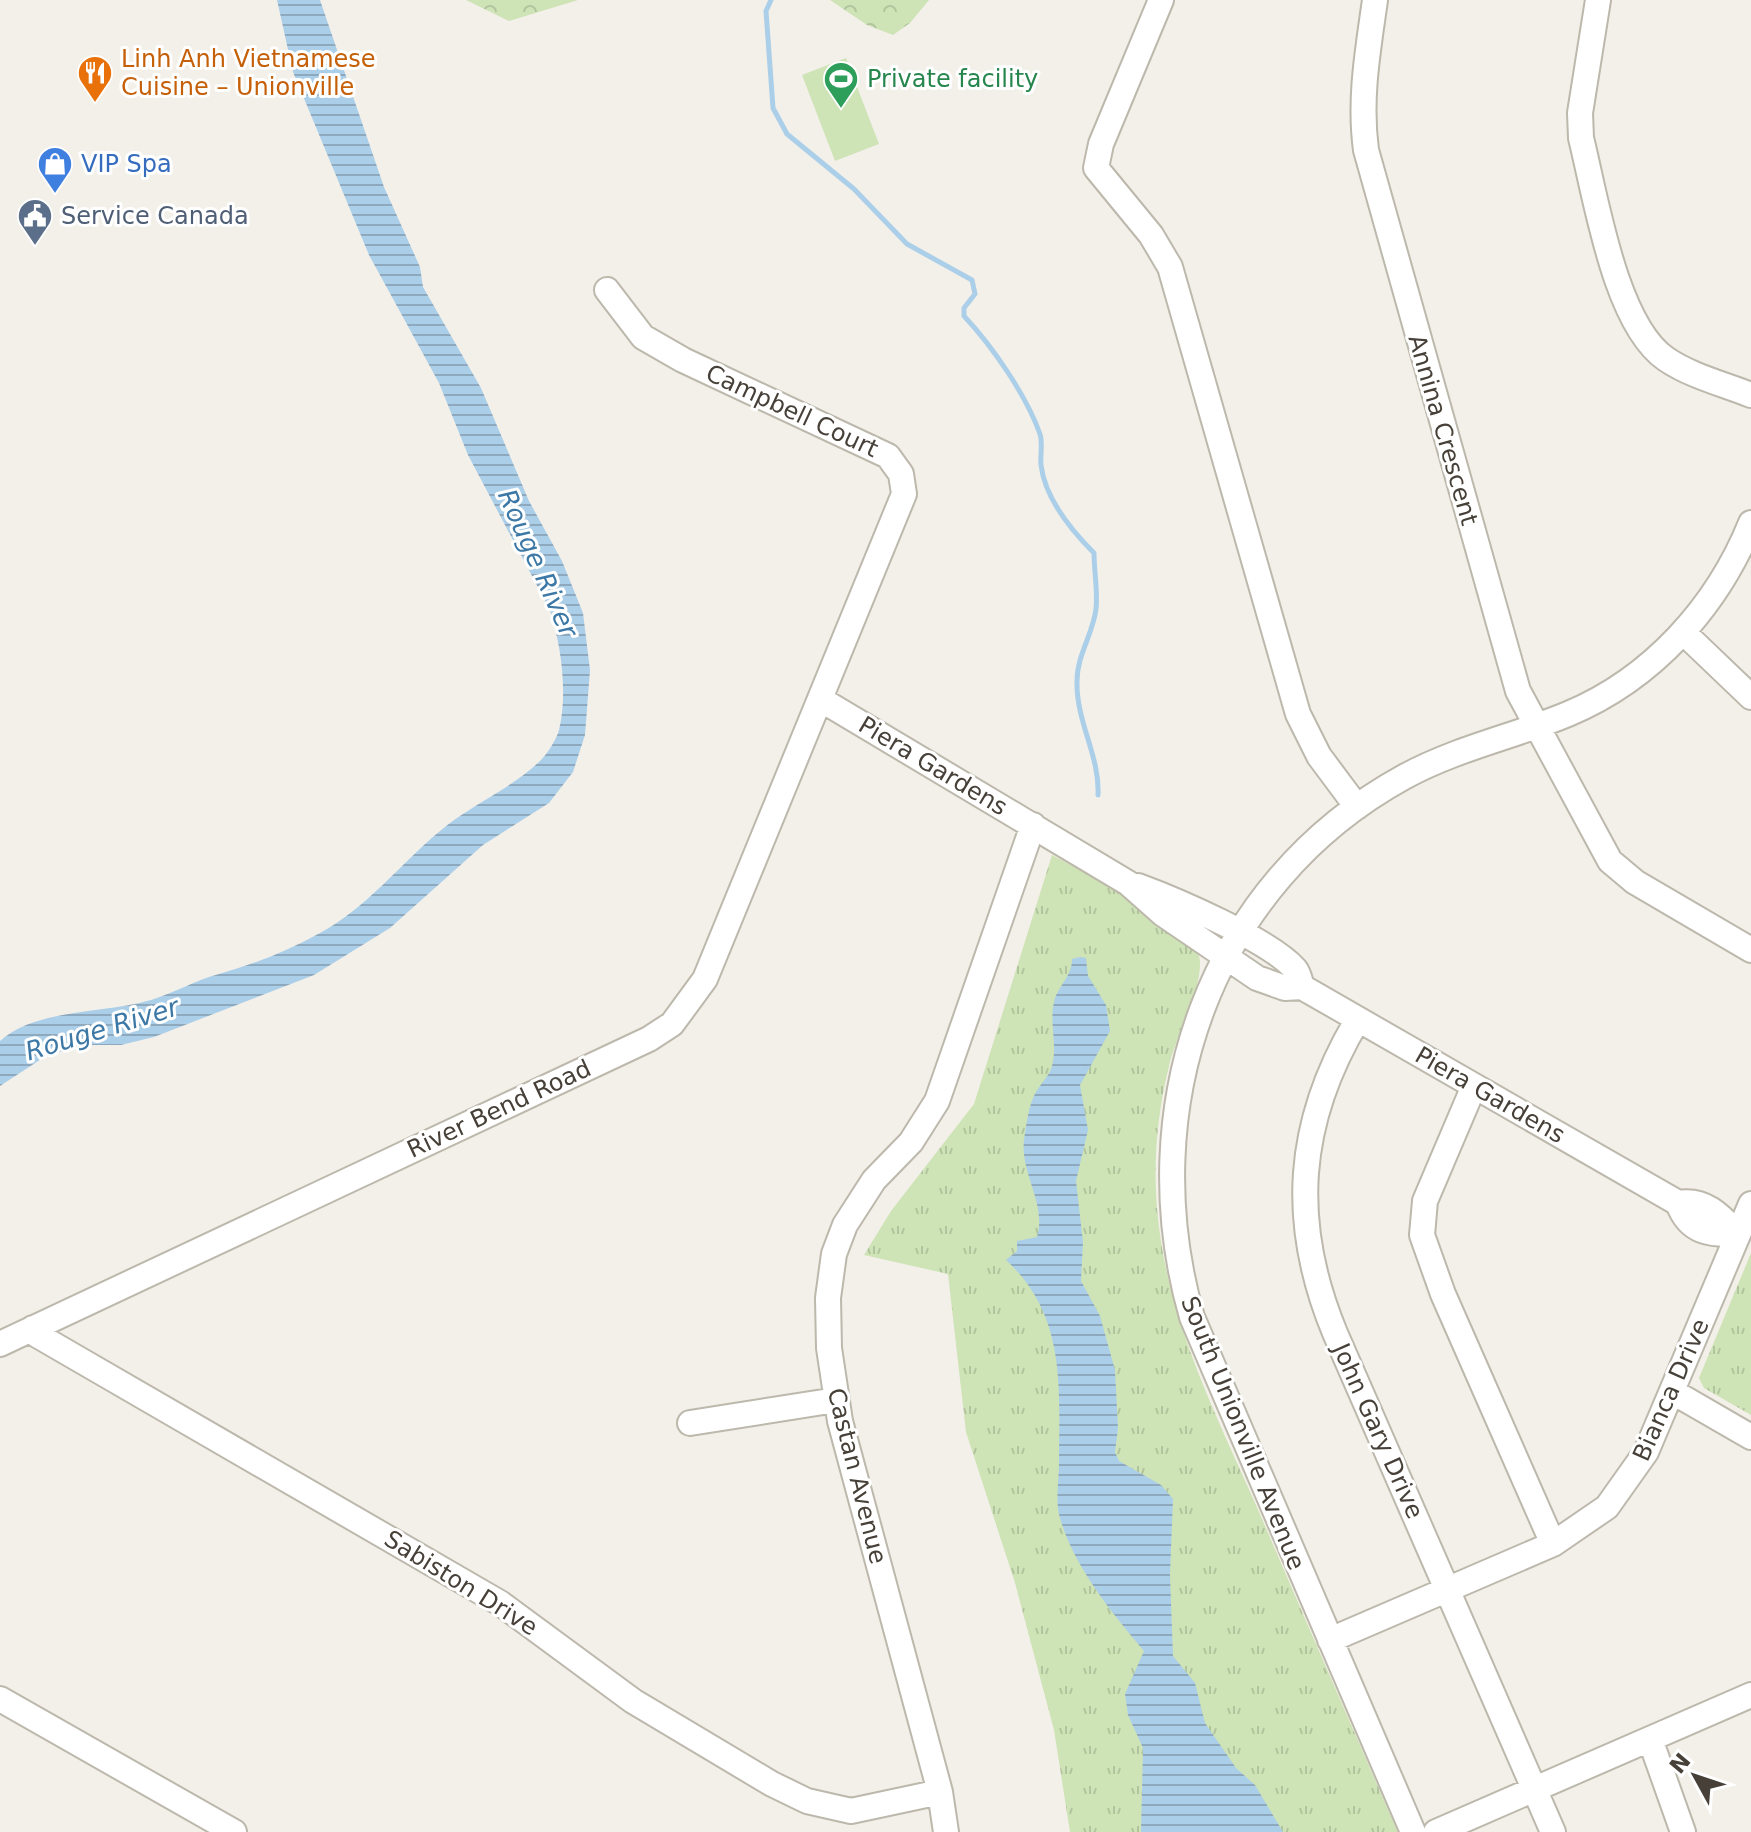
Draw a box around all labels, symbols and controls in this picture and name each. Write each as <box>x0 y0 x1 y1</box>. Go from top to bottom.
place label: Linh Anh Vietnamese Cuisine – Unionville <box>121 45 376 101</box>
restaurant icon: Linh Anh Vietnamese Cuisine – Unionville <box>76 54 114 104</box>
sports icon: Private facility <box>822 60 860 110</box>
place label: Private facility <box>867 65 1038 93</box>
shop icon: VIP Spa <box>36 145 74 195</box>
place label: VIP Spa <box>81 150 172 178</box>
public building icon: Service Canada <box>16 197 54 247</box>
place label: Service Canada <box>61 202 249 230</box>
street label: Annina Crescent <box>1402 331 1484 529</box>
street label: Campbell Court <box>701 359 883 463</box>
water label: Rouge River <box>492 484 585 644</box>
street label: Piera Gardens <box>854 711 1012 821</box>
water label: Rouge River <box>22 991 184 1067</box>
street label: Piera Gardens <box>1410 1041 1570 1149</box>
street label: River Bend Road <box>403 1054 595 1164</box>
street label: South Unionville Avenue <box>1175 1292 1311 1574</box>
street label: Bianca Drive <box>1627 1315 1715 1465</box>
street label: John Gary Drive <box>1326 1337 1429 1523</box>
street label: Castan Avenue <box>822 1385 892 1567</box>
street label: Sabiston Drive <box>379 1525 543 1641</box>
north arrow <box>1655 1736 1735 1816</box>
text: N <box>1665 1748 1696 1779</box>

